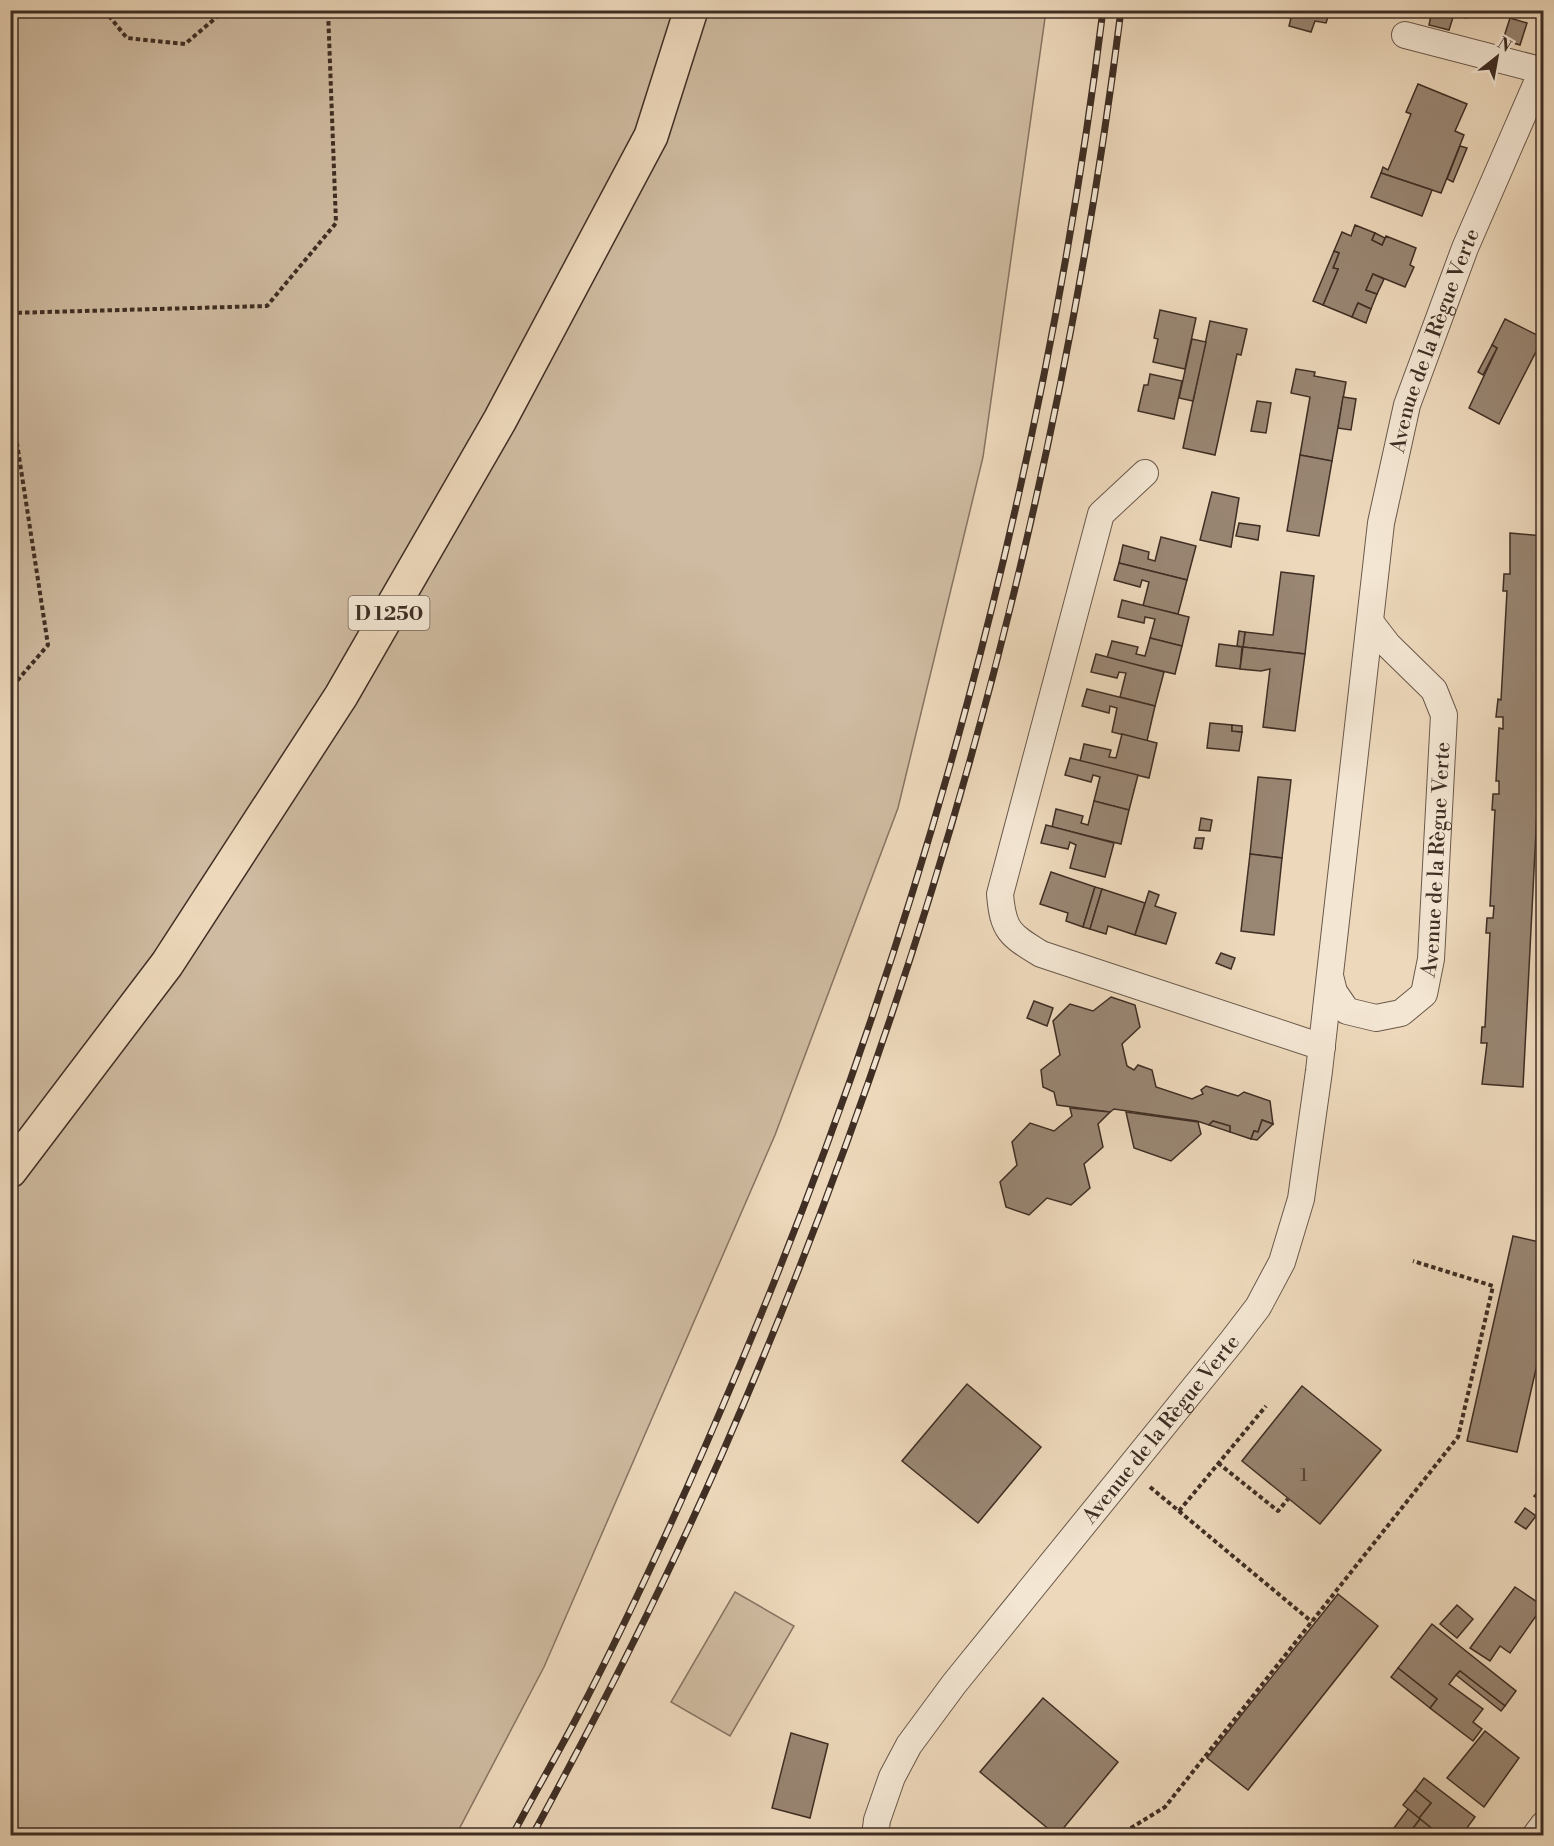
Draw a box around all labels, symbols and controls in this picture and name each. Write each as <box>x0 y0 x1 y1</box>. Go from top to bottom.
north arrow <box>1467 27 1527 87</box>
text: N <box>1494 33 1515 57</box>
street label: Avenue de la Règue Verte <box>1385 225 1486 456</box>
road number: D 1250 <box>348 596 430 630</box>
street label: Avenue de la Règue Verte <box>1415 741 1457 981</box>
street label: Avenue de la Règue Verte <box>1077 1330 1246 1530</box>
house number: 1 <box>1300 1464 1308 1487</box>

